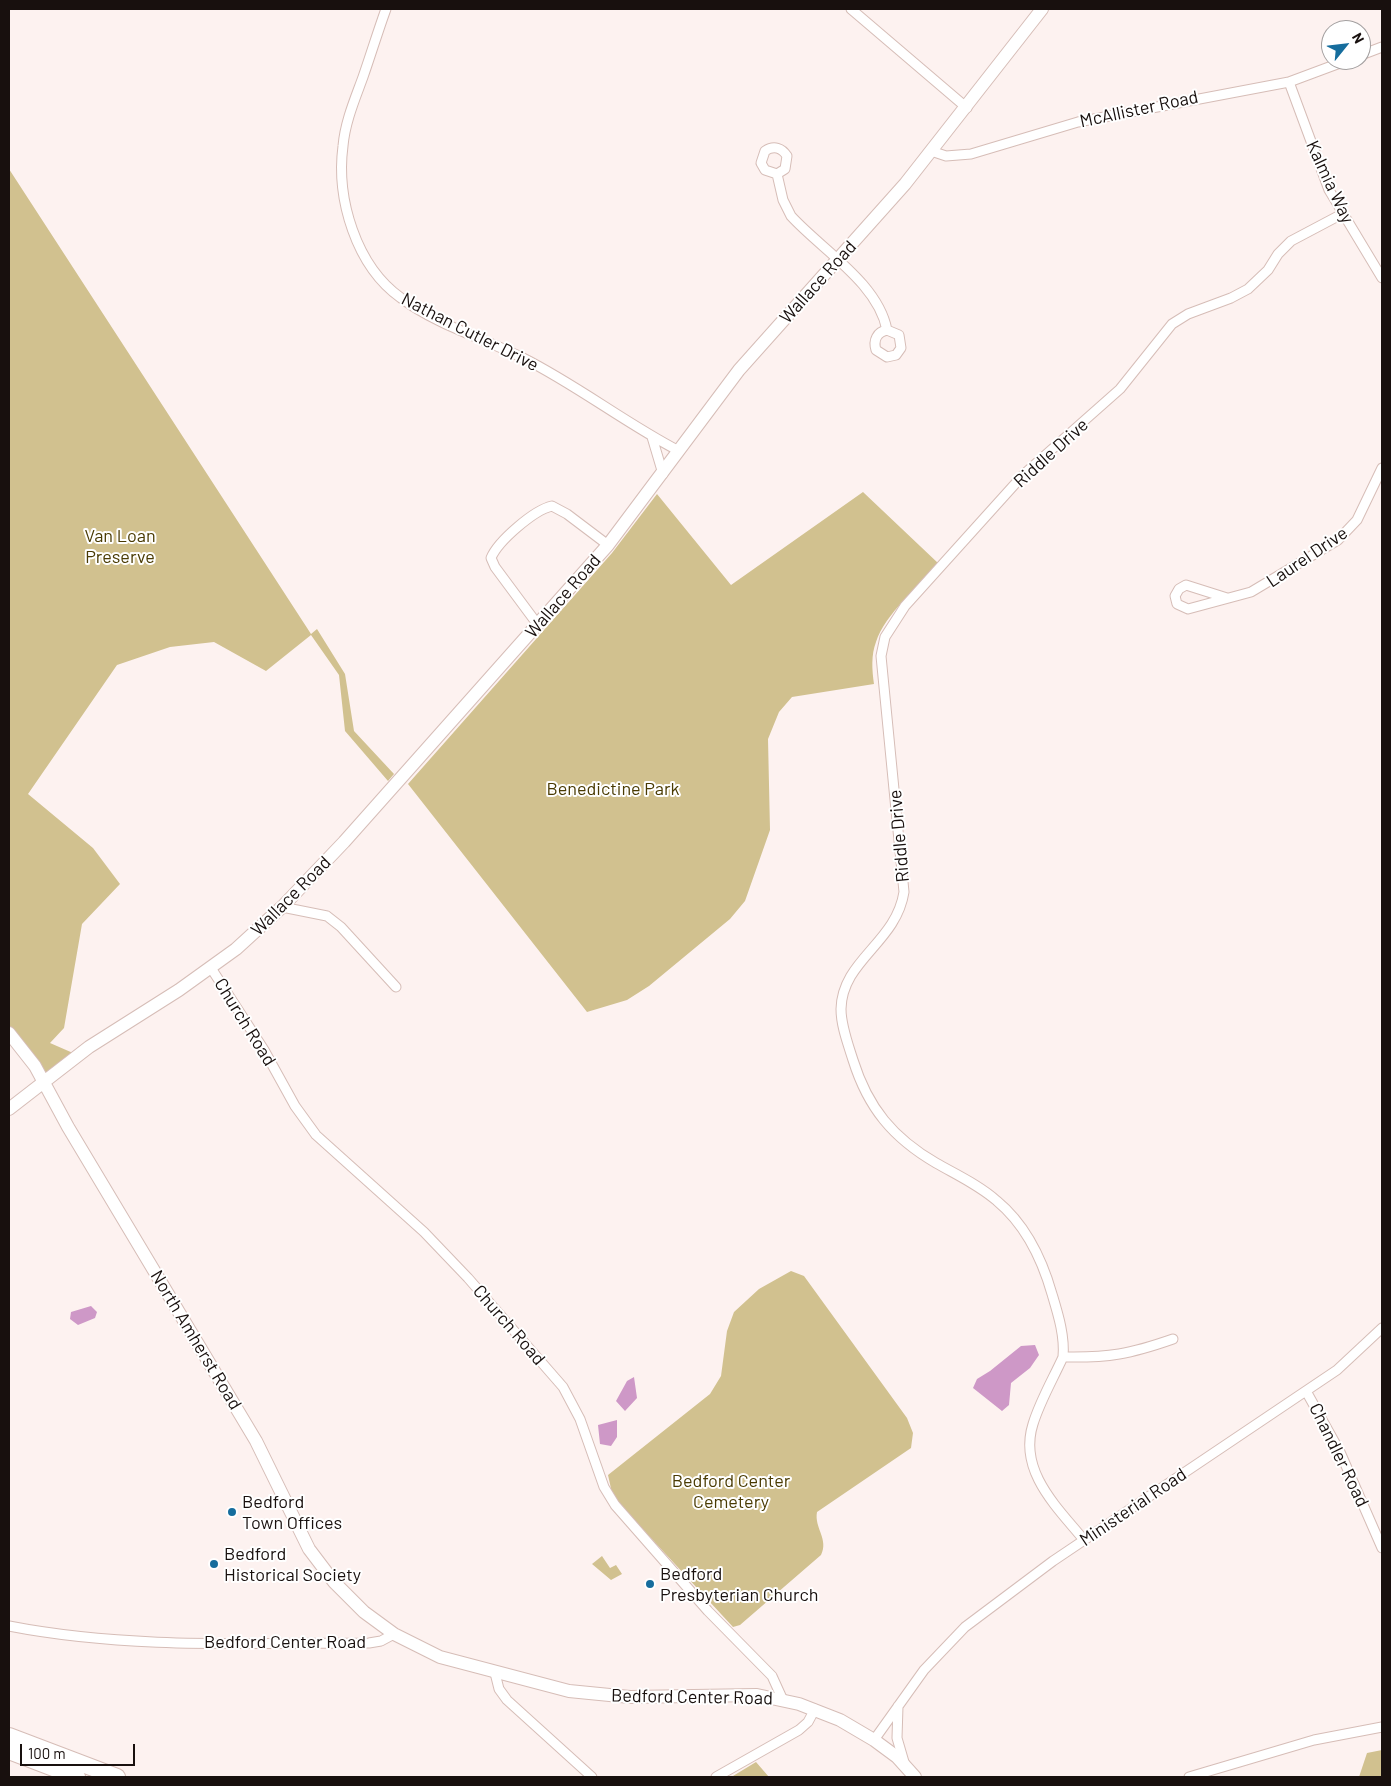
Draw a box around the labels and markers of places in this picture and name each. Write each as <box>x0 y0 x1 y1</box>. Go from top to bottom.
place label: Bedford Town Offices <box>242 1491 342 1534</box>
marker: Bedford Town Offices <box>226 1506 238 1518</box>
place label: Bedford Historical Society <box>224 1543 361 1586</box>
marker: Bedford Historical Society <box>208 1558 220 1570</box>
place label: Bedford Presbyterian Church <box>660 1563 818 1606</box>
marker: Bedford Presbyterian Church <box>644 1578 656 1590</box>

